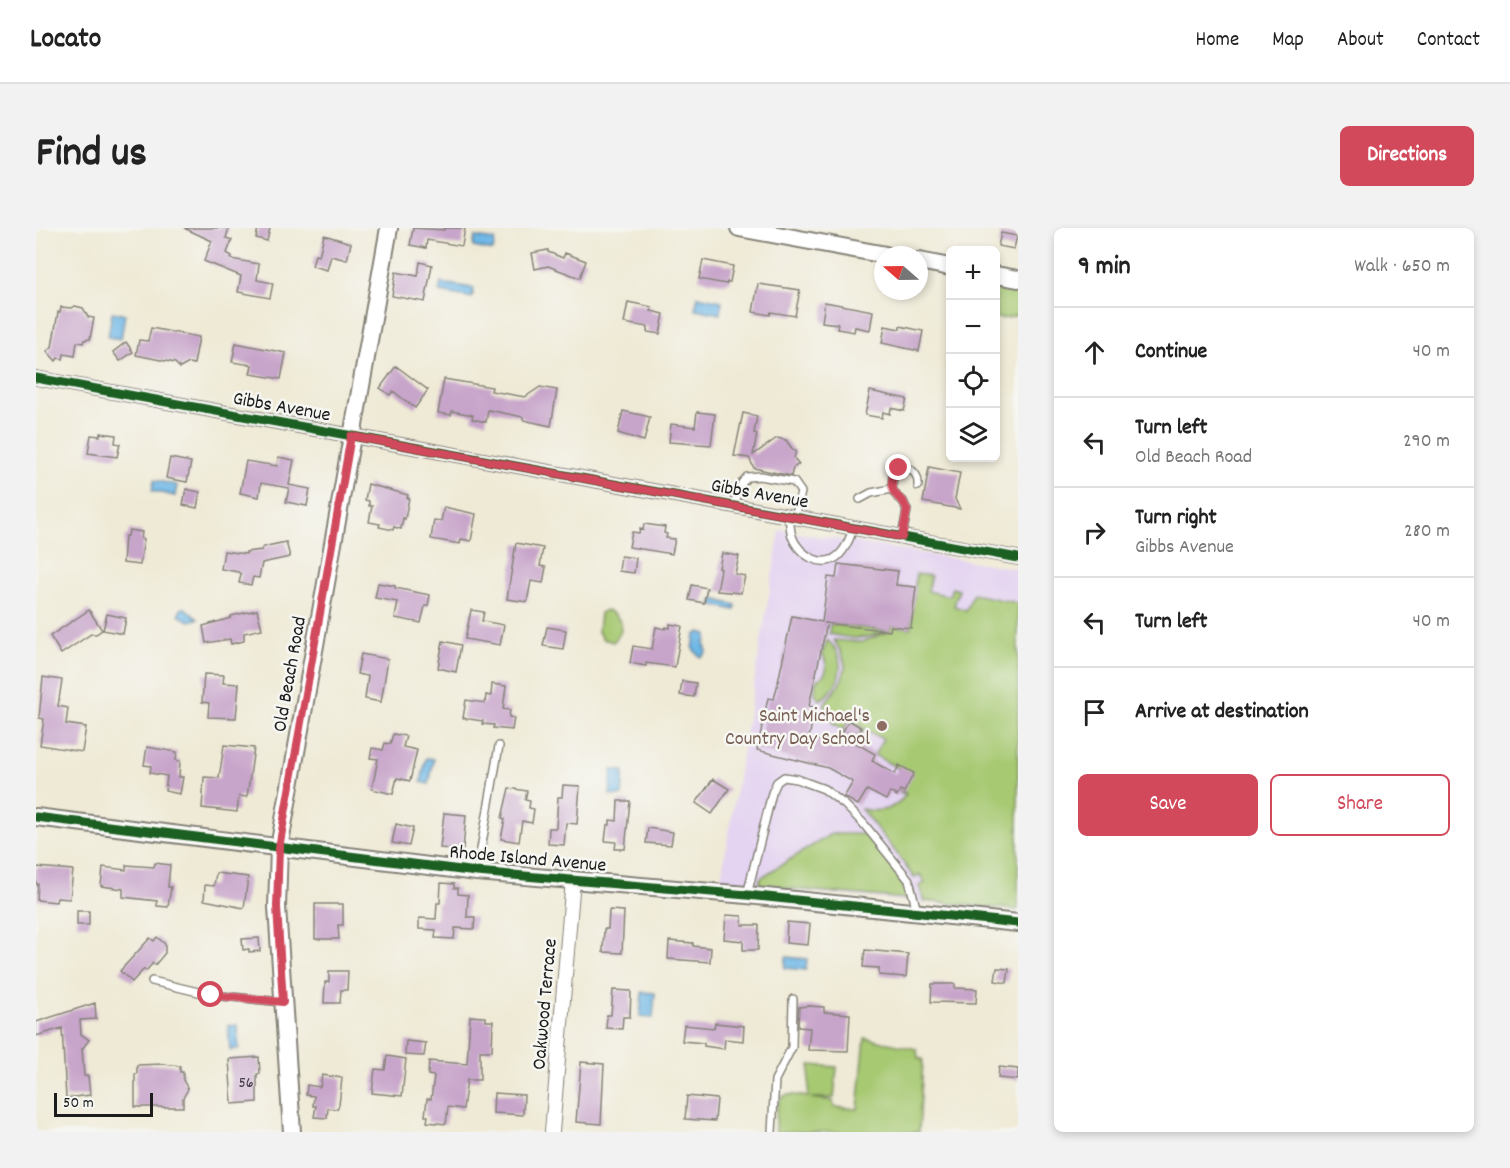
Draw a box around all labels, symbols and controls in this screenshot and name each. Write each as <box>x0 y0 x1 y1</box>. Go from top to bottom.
text: Locato <box>30 21 101 61</box>
text: Home <box>1195 26 1239 56</box>
text: Map <box>1272 26 1304 56</box>
text: About <box>1337 26 1384 56</box>
text: Contact <box>1417 26 1480 56</box>
text: Find us <box>36 126 147 186</box>
button: Directions <box>1340 126 1474 186</box>
north arrow <box>874 246 928 300</box>
map controls <box>946 246 1000 462</box>
button: + <box>946 246 1000 300</box>
text: 9 min <box>1078 249 1131 286</box>
text: Walk · 650 m <box>1354 253 1450 281</box>
button: − <box>946 300 1000 354</box>
icon: ahead <box>1078 336 1111 369</box>
text: Continue <box>1135 337 1207 368</box>
text: 40 m <box>1412 338 1450 366</box>
button: locate <box>946 354 1000 408</box>
street label: Gibbs Avenue <box>230 386 333 430</box>
button: layers <box>946 408 1000 462</box>
text: Turn left <box>1135 413 1207 444</box>
icon: left <box>1078 426 1111 459</box>
text: 290 m <box>1403 428 1450 456</box>
text: Old Beach Road <box>1135 444 1252 472</box>
route end <box>885 454 911 480</box>
street label: Gibbs Avenue <box>708 473 811 517</box>
text: Turn right <box>1135 503 1217 534</box>
icon: right <box>1078 516 1111 549</box>
text: 280 m <box>1404 518 1450 546</box>
text: Gibbs Avenue <box>1135 534 1234 562</box>
icon: left <box>1078 606 1111 639</box>
text: Turn left <box>1135 607 1207 638</box>
text: 40 m <box>1412 608 1450 636</box>
street label: Old Beach Road <box>267 614 315 735</box>
icon: arrive <box>1078 696 1111 729</box>
text: Arrive at destination <box>1135 697 1309 728</box>
place label: Saint Michael's Country Day School <box>725 703 870 754</box>
marker: Saint Michael's Country Day School <box>875 719 889 733</box>
button: Save <box>1078 774 1258 836</box>
button: Share <box>1270 774 1450 836</box>
street label: Rhode Island Avenue <box>448 839 607 881</box>
street label: Oakwood Terrace <box>526 937 566 1071</box>
route start <box>197 981 223 1007</box>
house number: 56 <box>238 1072 254 1095</box>
scale bar <box>54 1090 153 1118</box>
text: 50 m <box>63 1092 94 1115</box>

